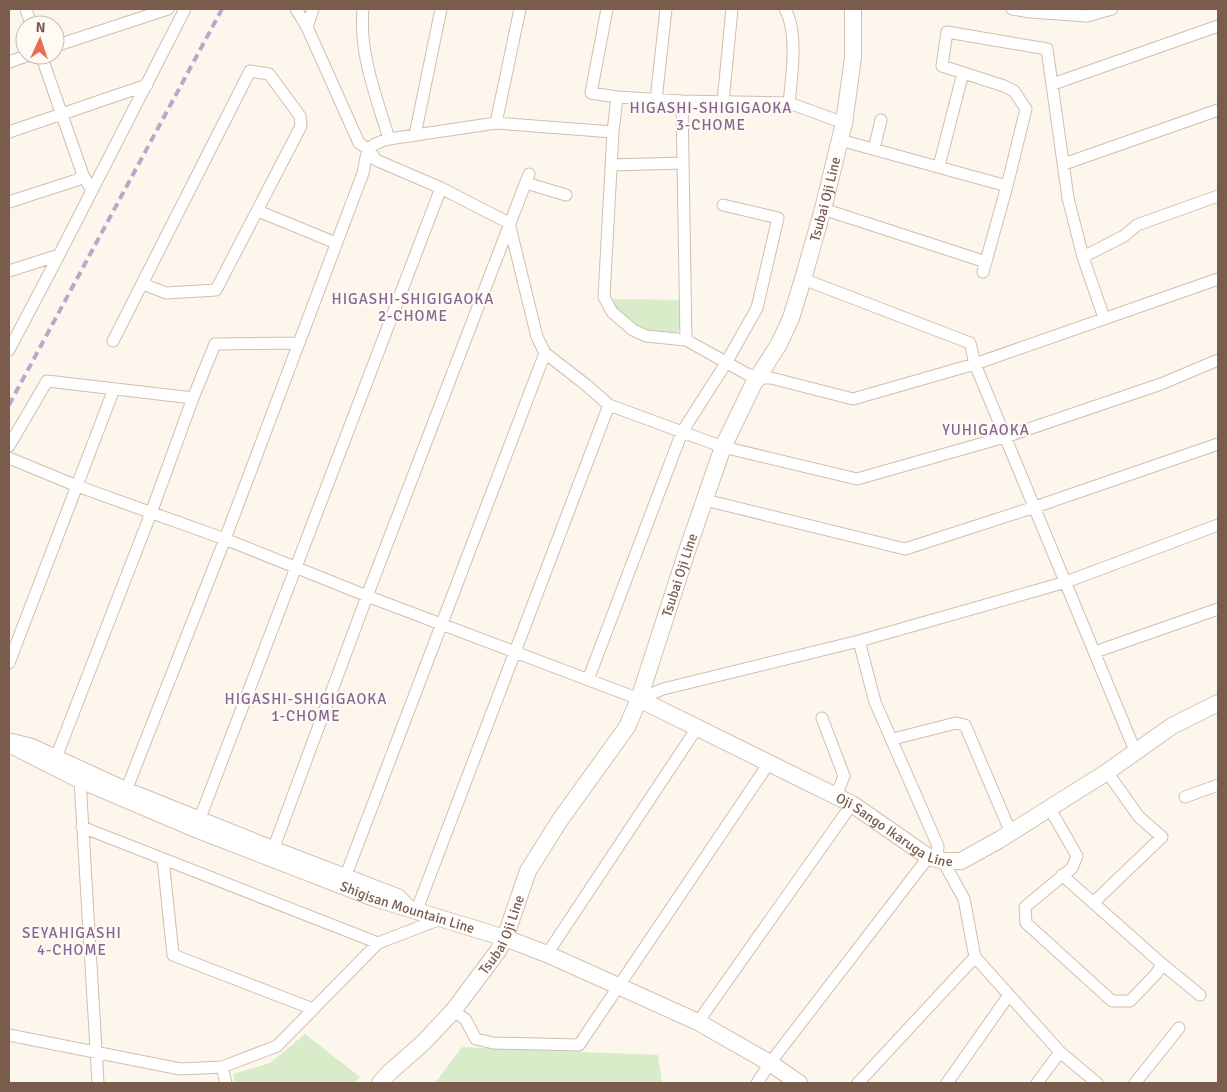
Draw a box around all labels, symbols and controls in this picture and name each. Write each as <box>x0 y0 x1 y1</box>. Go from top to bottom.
north arrow <box>15 15 65 65</box>
text: N <box>35 19 46 36</box>
district label: HIGASHI-SHIGIGAOKA 3-CHOME <box>630 99 792 134</box>
street label: Tsubai Oji Line <box>806 155 844 243</box>
district label: HIGASHI-SHIGIGAOKA 2-CHOME <box>332 290 494 325</box>
district label: YUHIGAOKA <box>942 421 1030 439</box>
street label: Tsubai Oji Line <box>658 531 701 619</box>
district label: HIGASHI-SHIGIGAOKA 1-CHOME <box>225 690 387 725</box>
street label: Oji Sango Ikaruga Line <box>833 789 953 870</box>
street label: Shigisan Mountain Line <box>338 877 477 937</box>
street label: Tsubai Oji Line <box>475 893 528 978</box>
district label: SEYAHIGASHI 4-CHOME <box>22 924 122 959</box>

